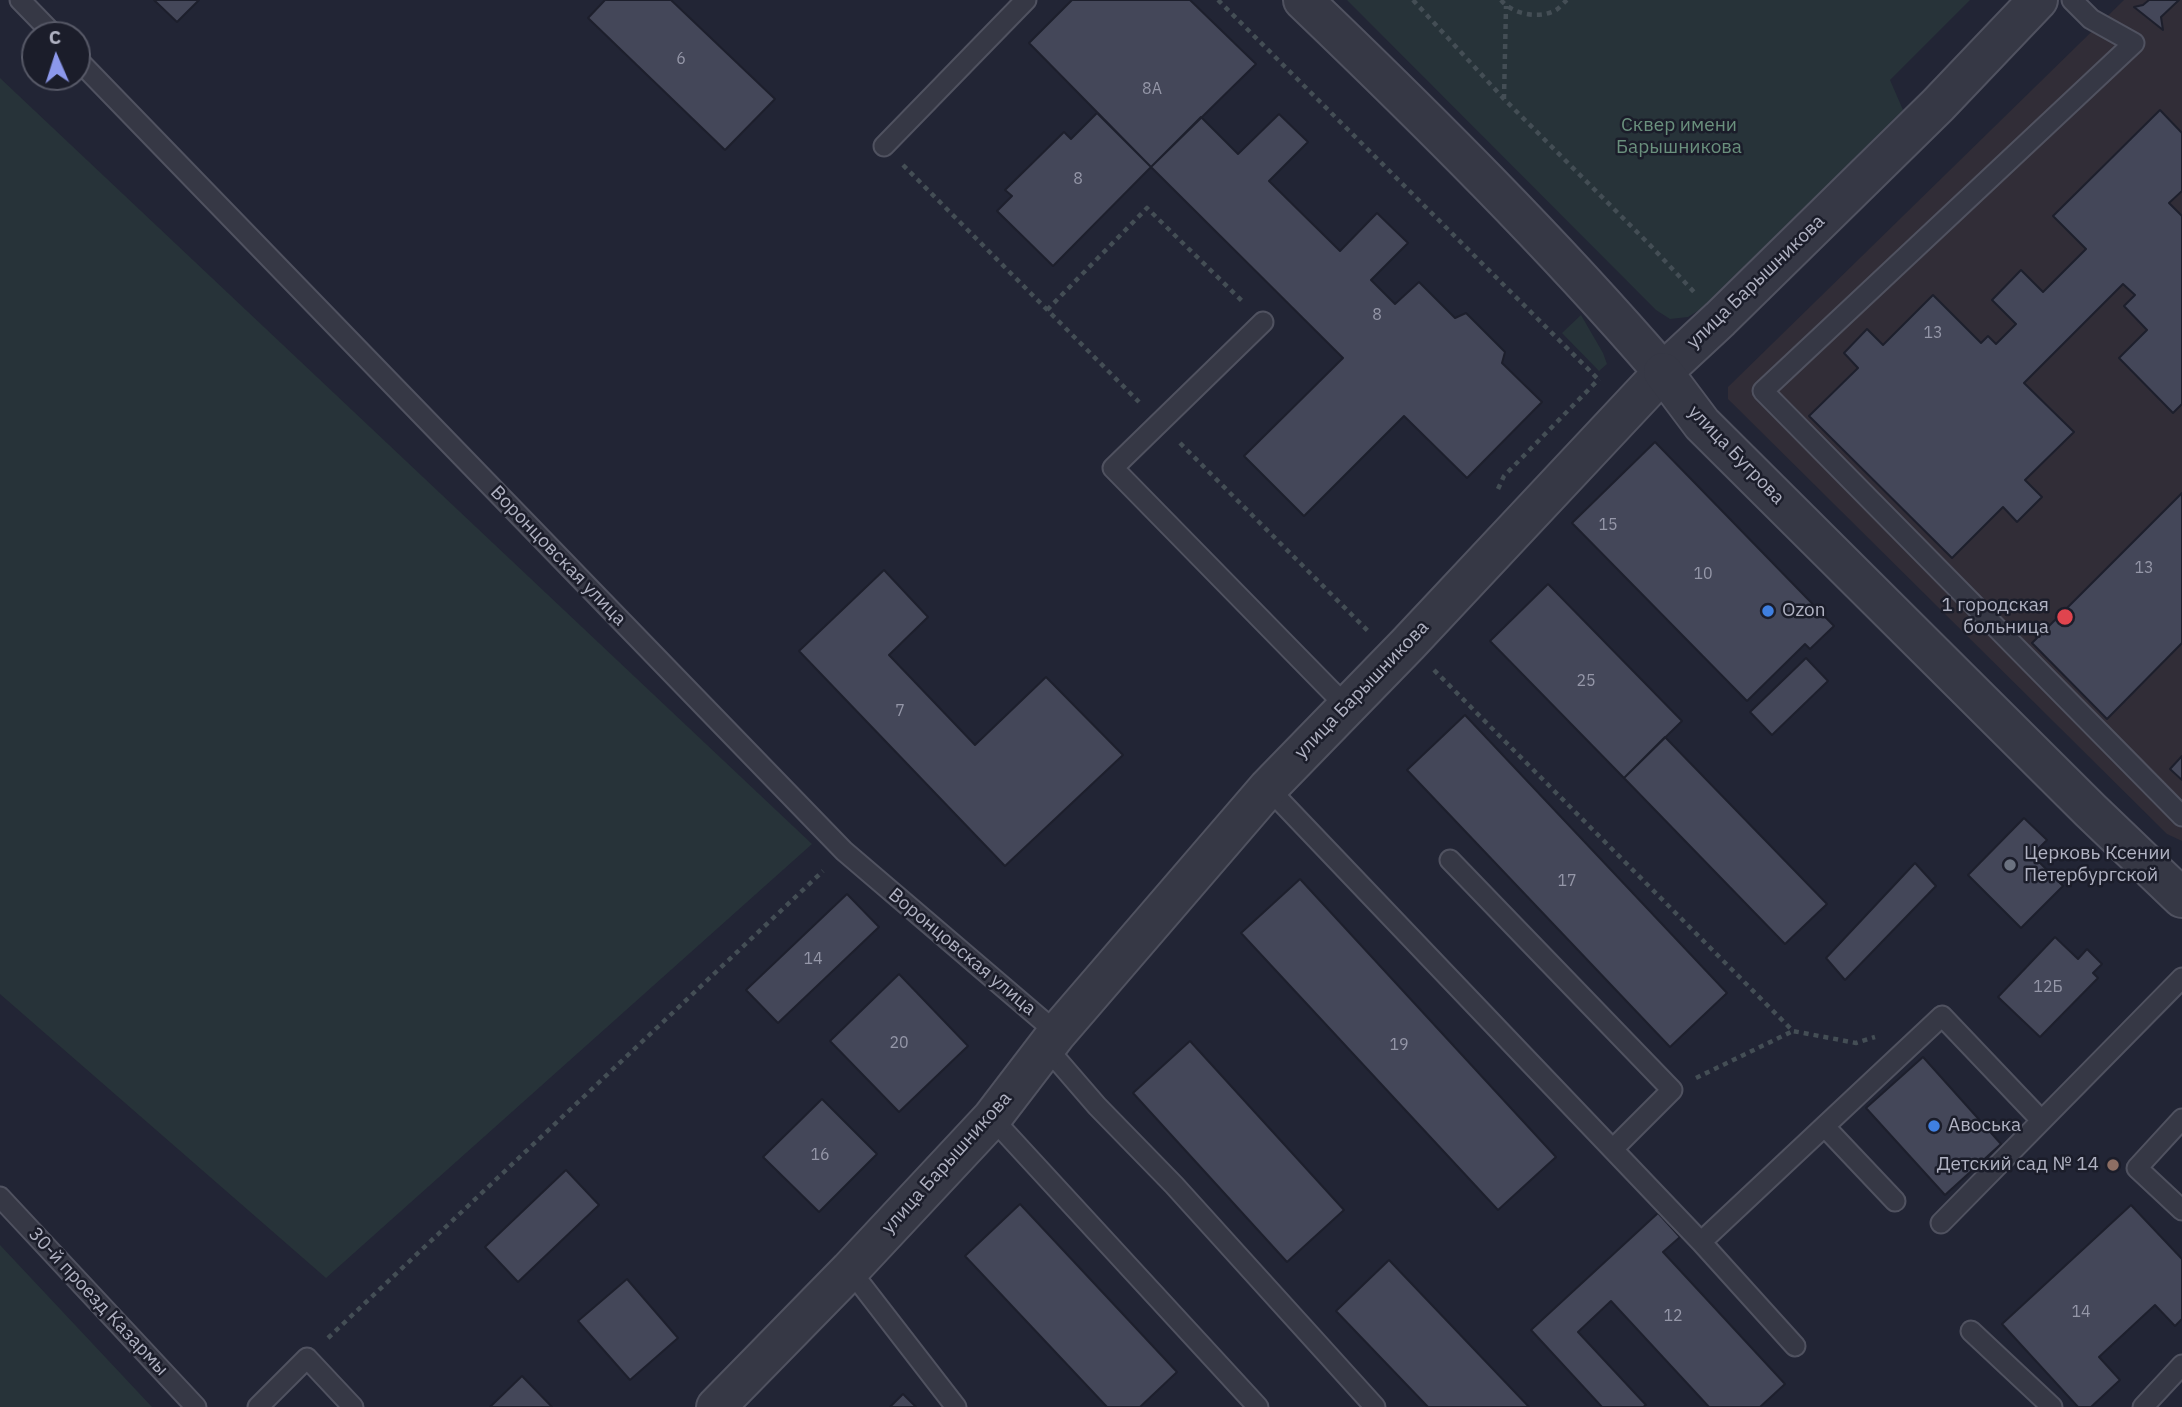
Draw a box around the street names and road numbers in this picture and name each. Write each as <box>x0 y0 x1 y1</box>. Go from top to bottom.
street label: улица Барышникова <box>1682 210 1830 354</box>
street label: улица Бугрова <box>1683 401 1789 509</box>
street label: Воронцовская улица <box>485 481 631 631</box>
street label: улица Барышникова <box>1290 616 1434 764</box>
street label: Воронцовская улица <box>884 884 1040 1020</box>
street label: улица Барышникова <box>877 1087 1017 1239</box>
street label: 30-й проезд Казармы <box>23 1223 173 1381</box>

